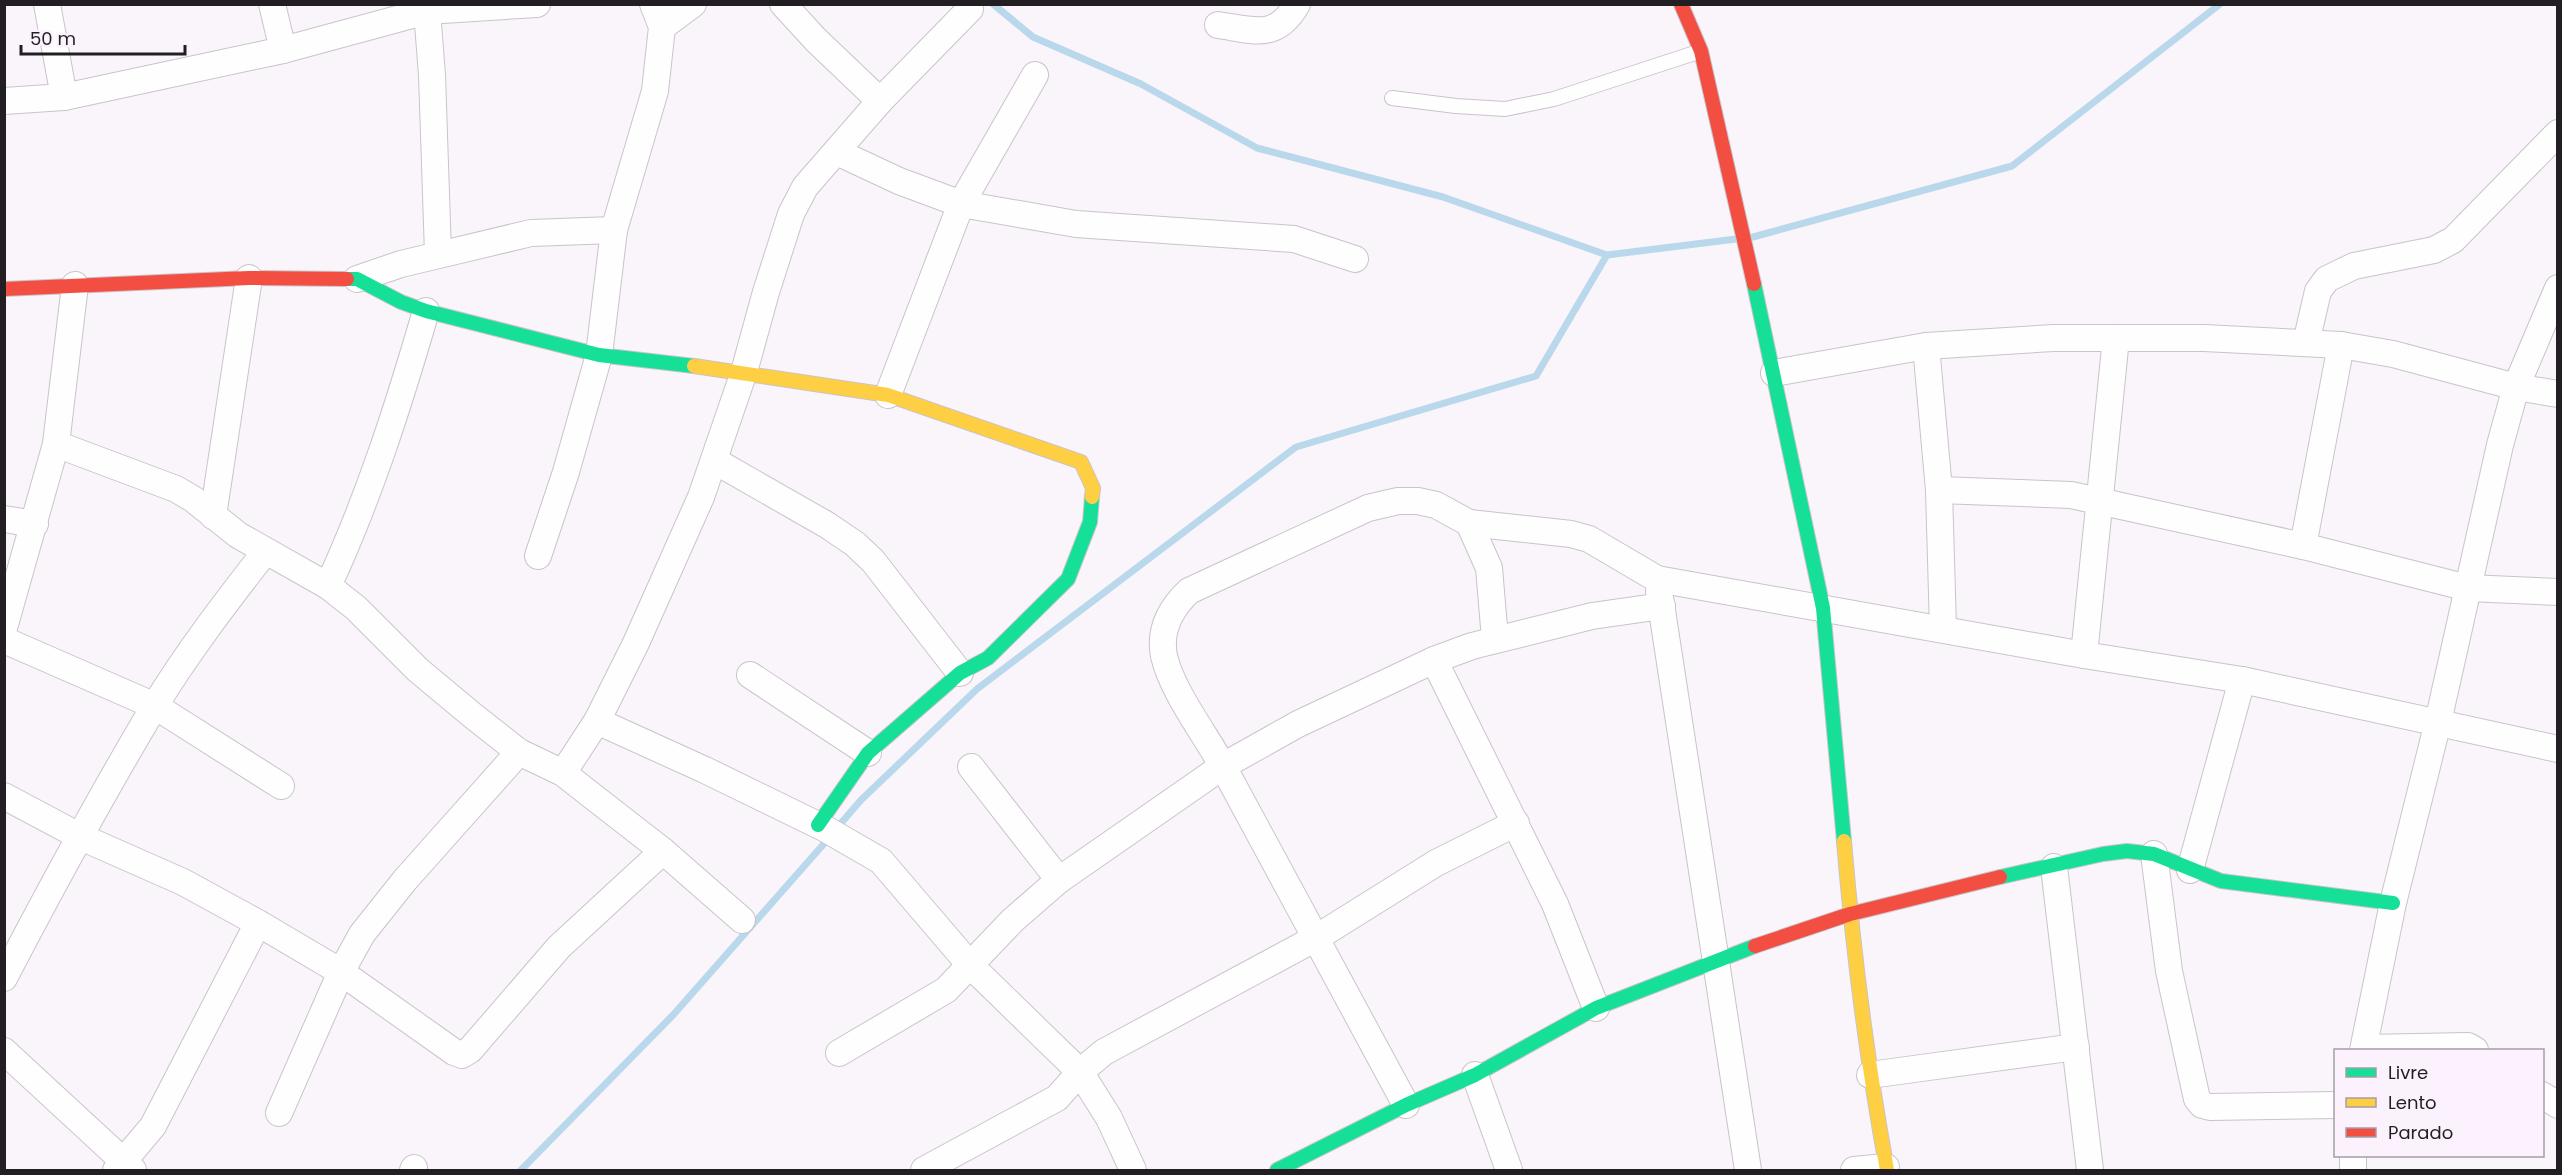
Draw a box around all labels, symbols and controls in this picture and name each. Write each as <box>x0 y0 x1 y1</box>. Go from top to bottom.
scale bar <box>21 18 184 56</box>
text: 50 m <box>30 26 76 51</box>
legend <box>2334 1049 2544 1157</box>
text: Livre <box>2388 1060 2428 1085</box>
text: Lento <box>2388 1090 2437 1115</box>
text: Parado <box>2388 1120 2453 1145</box>

